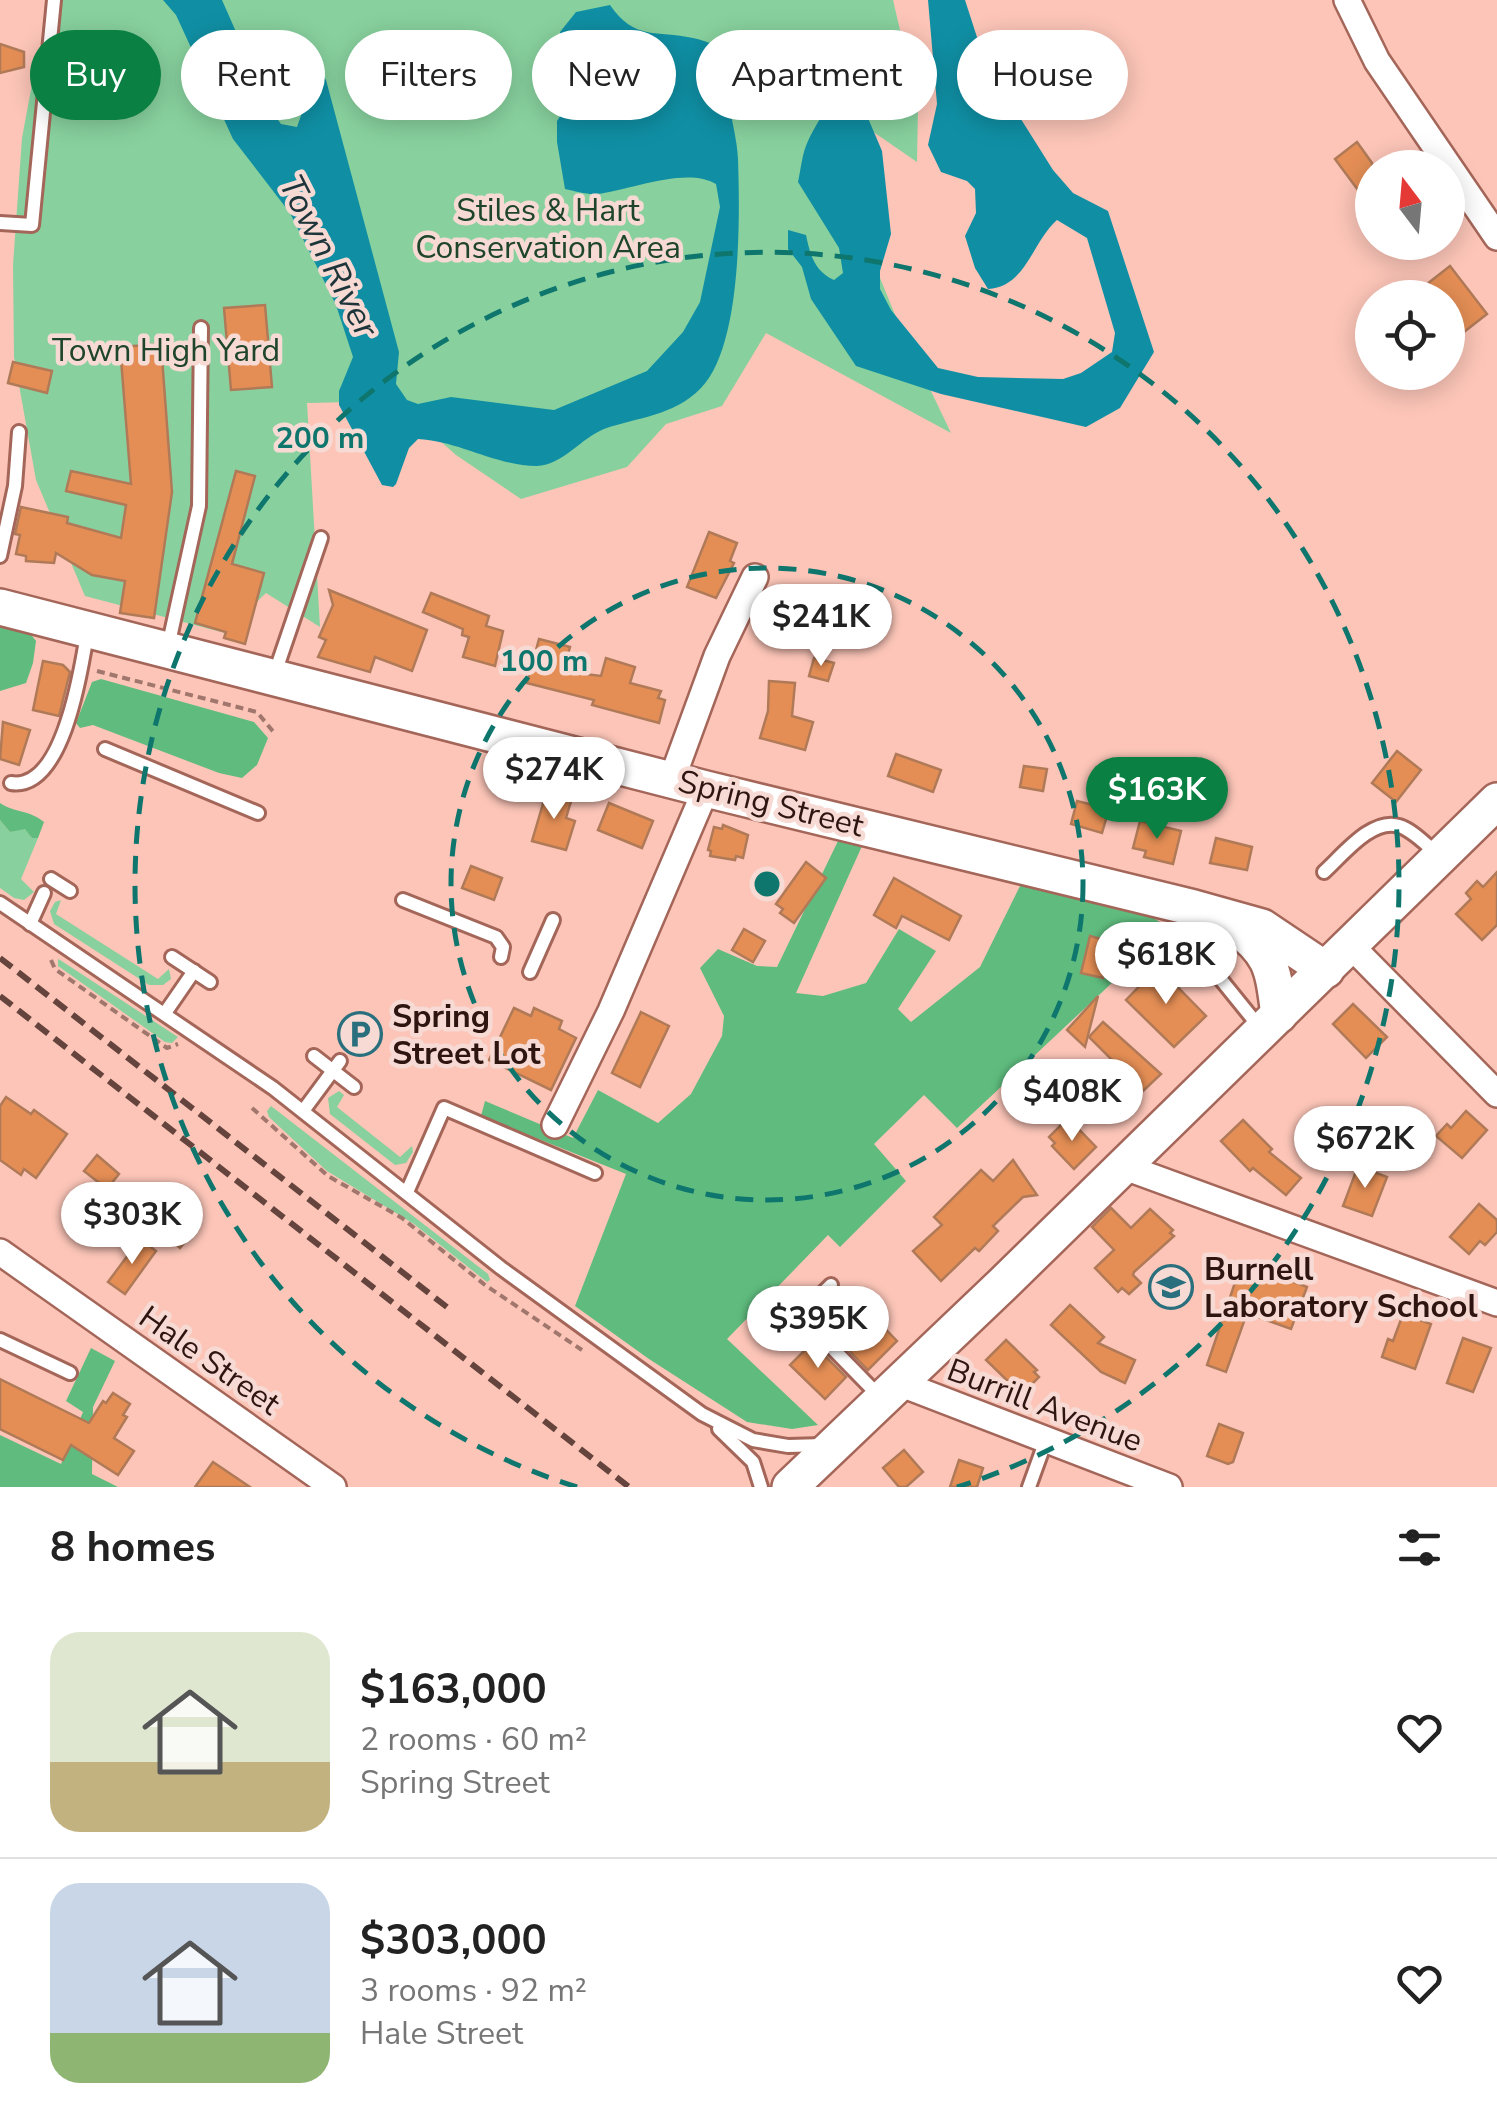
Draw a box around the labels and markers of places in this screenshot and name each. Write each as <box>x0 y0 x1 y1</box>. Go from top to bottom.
pin: $241K <box>751 584 891 669</box>
pin: $274K <box>484 737 624 822</box>
pin: $163K <box>1087 757 1227 842</box>
centre of rings <box>749 866 785 902</box>
pin: $618K <box>1096 922 1236 1007</box>
place label: Spring Street Lot <box>392 995 541 1075</box>
parking icon: Spring Street Lot <box>337 1011 383 1057</box>
pin: $408K <box>1002 1059 1142 1144</box>
pin: $672K <box>1295 1106 1435 1191</box>
pin: $303K <box>62 1182 202 1267</box>
place label: Burnell Laboratory School <box>1204 1248 1478 1328</box>
school or university icon: Burnell Laboratory School <box>1148 1264 1194 1310</box>
pin: $395K <box>748 1286 888 1371</box>

